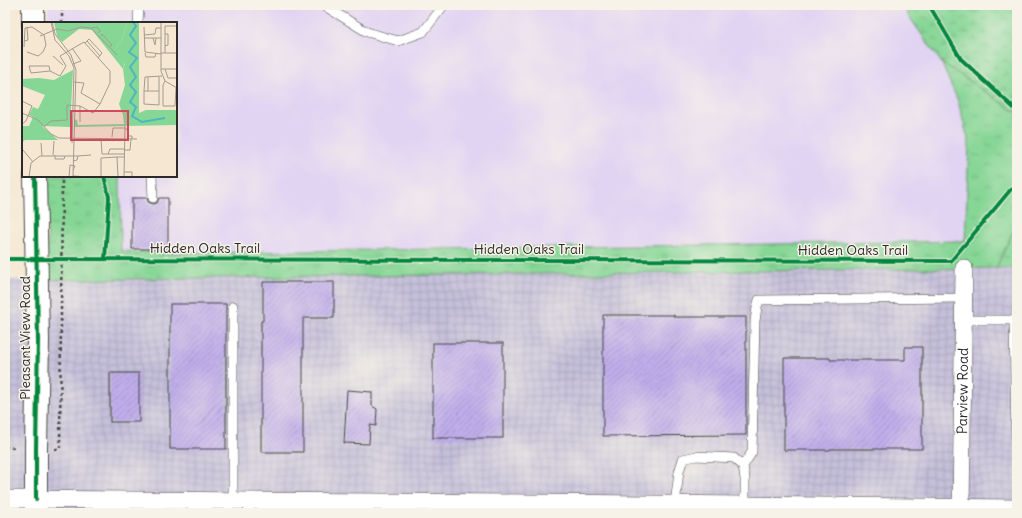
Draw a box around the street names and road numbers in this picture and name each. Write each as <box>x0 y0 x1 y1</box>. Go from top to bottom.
street label: Hidden Oaks Trail <box>150 239 260 257</box>
street label: Hidden Oaks Trail <box>474 240 584 258</box>
street label: Hidden Oaks Trail <box>798 241 908 259</box>
street label: Pleasant View Road <box>16 276 34 400</box>
street label: Parview Road <box>953 348 972 434</box>

